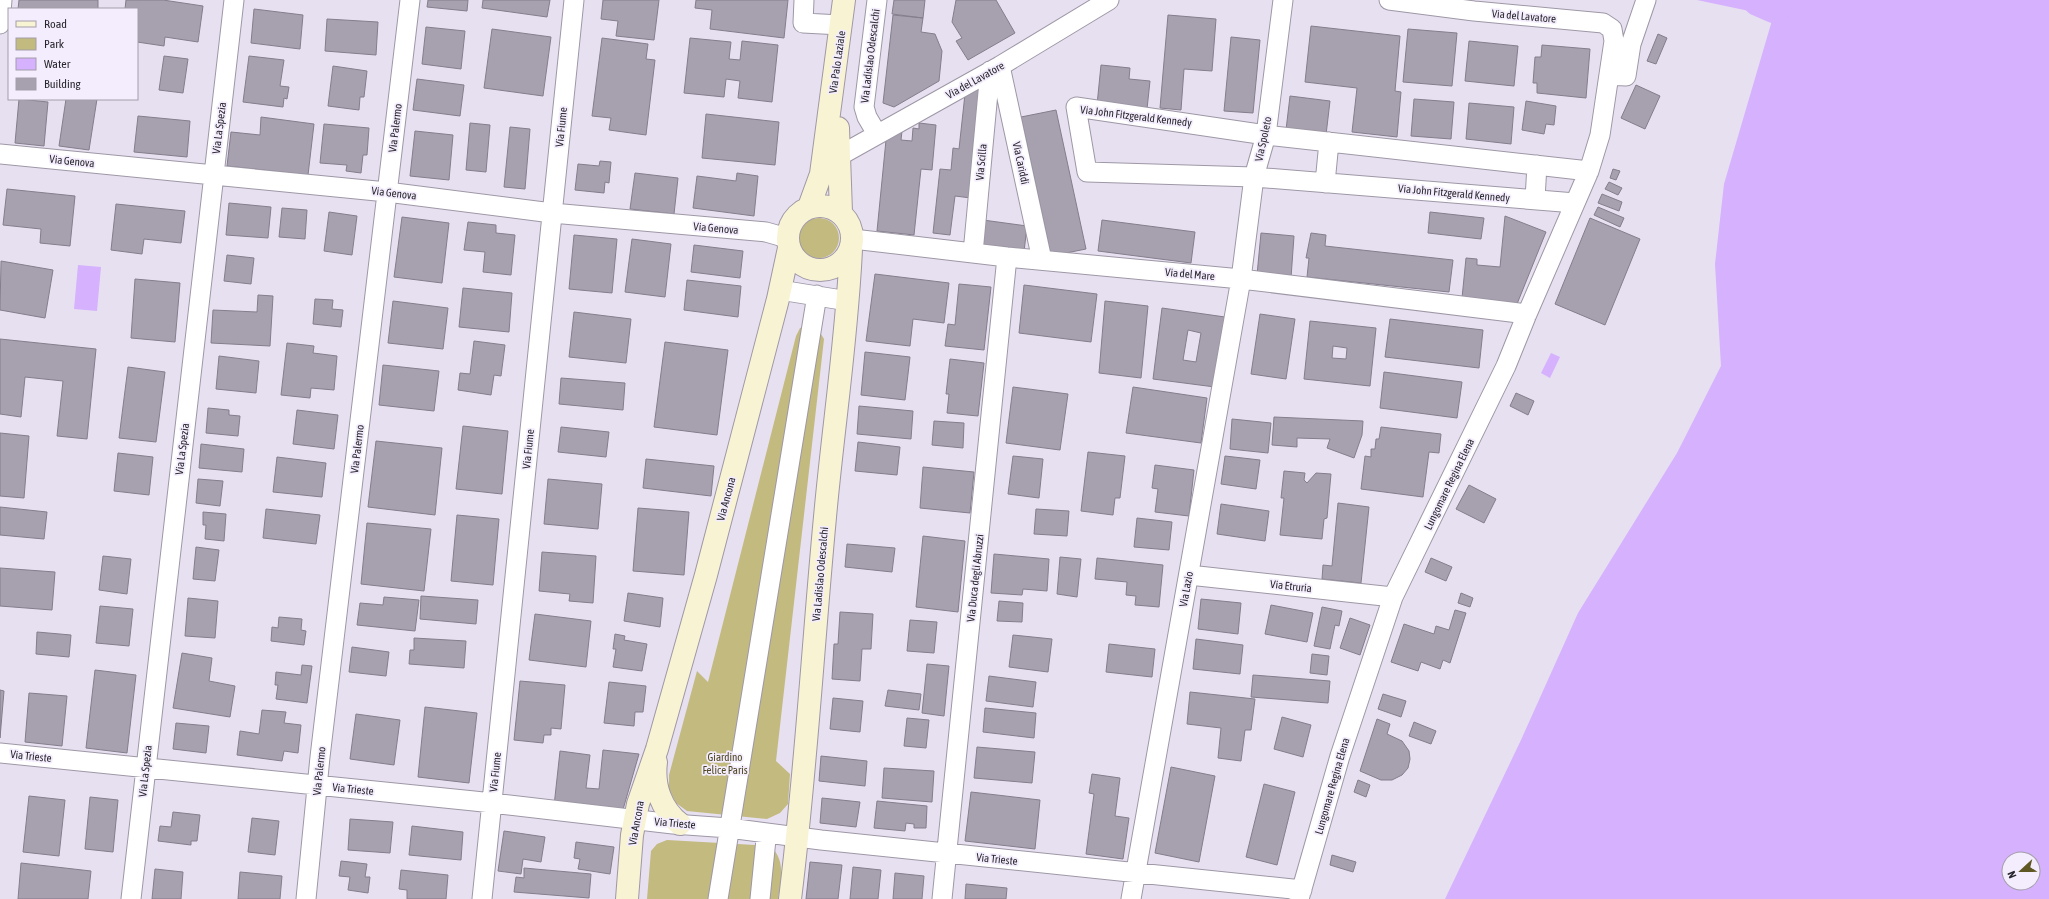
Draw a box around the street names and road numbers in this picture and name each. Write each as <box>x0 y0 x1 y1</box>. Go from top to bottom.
street label: Via del Lavatore <box>1491 7 1557 25</box>
street label: Via Ladislao Odescalchi <box>858 8 882 104</box>
street label: Via Palo Laziale <box>827 30 847 94</box>
street label: Via del Lavatore <box>944 59 1006 101</box>
street label: Via La Spezia <box>210 102 228 154</box>
street label: Via Palermo <box>386 103 404 153</box>
street label: Via John Fitzgerald Kennedy <box>1080 103 1193 129</box>
street label: Via Fiume <box>553 107 569 147</box>
street label: Via Spoleto <box>1252 115 1274 163</box>
street label: Via Cariddi <box>1011 141 1031 185</box>
street label: Via Scilla <box>973 143 989 181</box>
street label: Via Genova <box>49 153 95 169</box>
street label: Via John Fitzgerald Kennedy <box>1398 182 1511 204</box>
street label: Via Genova <box>371 184 417 202</box>
street label: Via Genova <box>693 220 739 236</box>
street label: Via del Mare <box>1165 266 1215 282</box>
street label: Via La Spezia <box>173 423 191 475</box>
street label: Via Palermo <box>348 424 366 474</box>
street label: Via Fiume <box>520 429 536 469</box>
street label: Lungomare Regina Elena <box>1422 436 1476 532</box>
street label: Via Ancona <box>714 476 738 522</box>
street label: Via Ladislao Odescalchi <box>810 526 830 622</box>
street label: Via Duca degli Abruzzi <box>964 534 986 622</box>
street label: Via Lazio <box>1177 570 1195 608</box>
street label: Via Etruria <box>1270 578 1312 594</box>
street label: Lungomare Regina Elena <box>1312 736 1352 836</box>
street label: Via La Spezia <box>136 745 154 797</box>
street label: Via Palermo <box>310 746 328 796</box>
street label: Via Trieste <box>10 748 52 764</box>
street label: Via Fiume <box>487 752 503 792</box>
street label: Via Trieste <box>332 781 374 797</box>
street label: Via Ancona <box>626 800 646 846</box>
street label: Via Trieste <box>654 815 696 831</box>
street label: Via Trieste <box>976 851 1018 867</box>

